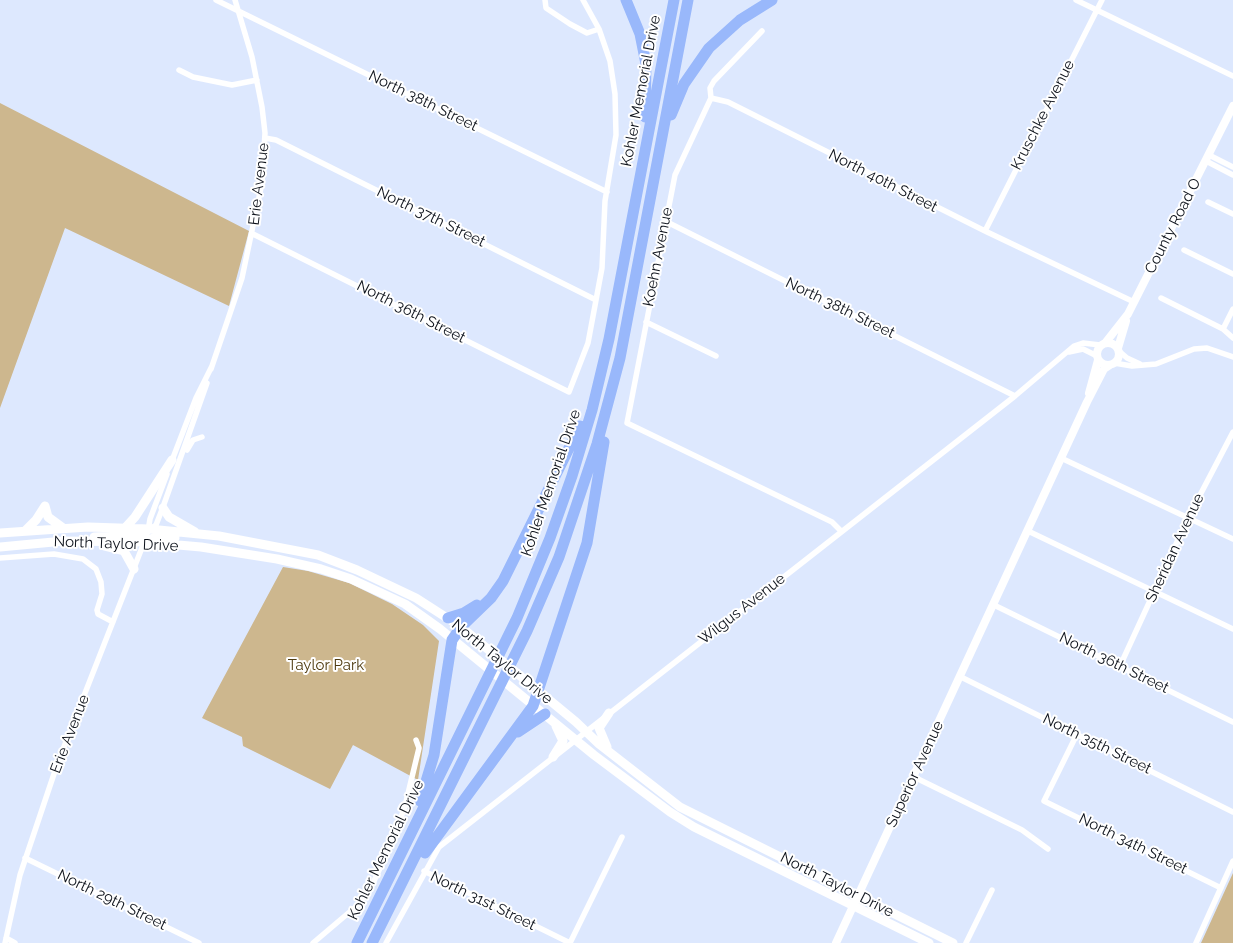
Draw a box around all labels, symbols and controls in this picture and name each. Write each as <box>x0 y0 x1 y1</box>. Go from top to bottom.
street label: Kohler Memorial Drive <box>617 14 665 168</box>
street label: Kruschke Avenue <box>1008 57 1078 173</box>
street label: North 38th Street <box>365 67 481 135</box>
street label: Erie Avenue <box>245 142 273 226</box>
street label: North 40th Street <box>826 146 940 216</box>
street label: County Road O <box>1141 175 1205 277</box>
street label: North 37th Street <box>374 183 488 251</box>
street label: Koehn Avenue <box>640 206 676 308</box>
street label: North 38th Street <box>782 274 898 342</box>
street label: North 36th Street <box>354 277 468 347</box>
street label: Kohler Memorial Drive <box>517 407 585 559</box>
street label: Sheridan Avenue <box>1142 491 1208 605</box>
street label: North Taylor Drive <box>53 533 179 555</box>
street label: Wilgus Avenue <box>695 570 789 648</box>
street label: North Taylor Drive <box>448 616 556 708</box>
street label: North 36th Street <box>1056 629 1172 697</box>
park label: Taylor Park <box>288 656 364 674</box>
street label: Erie Avenue <box>47 692 93 776</box>
street label: North 35th Street <box>1040 710 1154 778</box>
street label: Superior Avenue <box>882 718 948 830</box>
street label: Kohler Memorial Drive <box>344 777 428 923</box>
street label: North 34th Street <box>1076 810 1190 878</box>
street label: North Taylor Drive <box>777 849 897 921</box>
street label: North 29th Street <box>55 866 169 934</box>
street label: North 31st Street <box>427 868 539 934</box>

